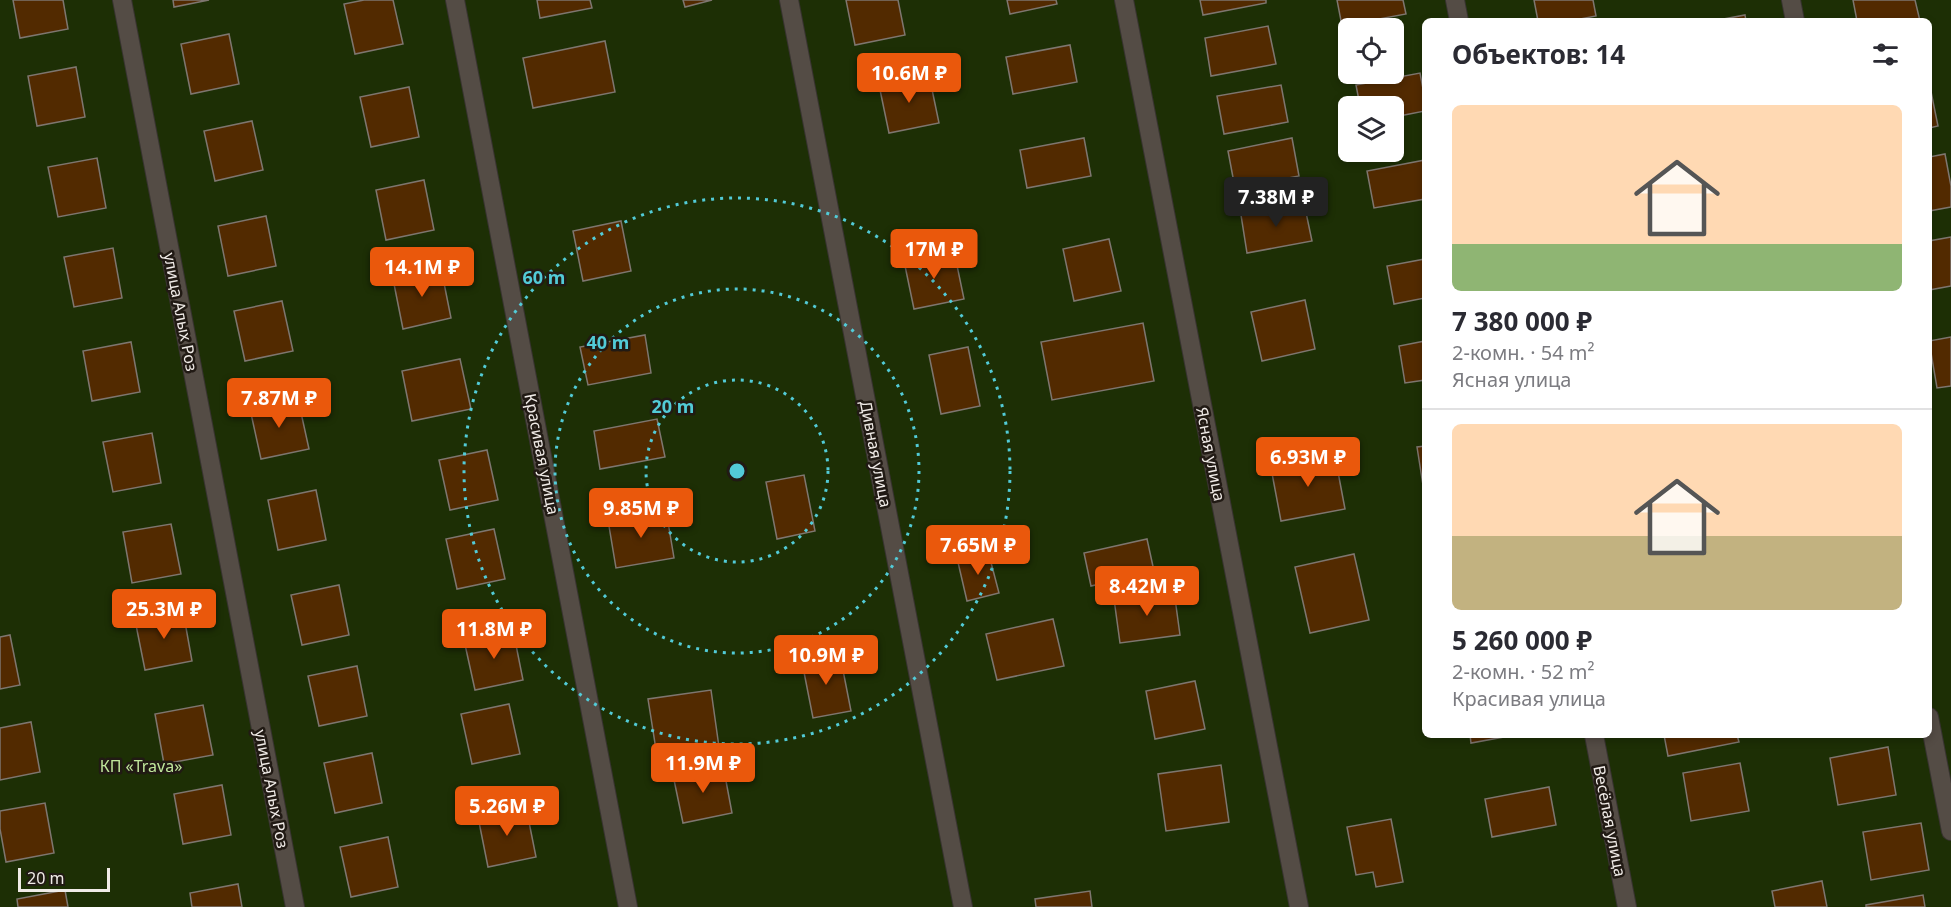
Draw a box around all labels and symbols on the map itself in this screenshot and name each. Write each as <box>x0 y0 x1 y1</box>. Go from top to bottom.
pin: 10.6M ₽ <box>854 53 964 104</box>
pin: 7.38M ₽ <box>1221 177 1331 228</box>
pin: 17M ₽ <box>892 229 976 280</box>
pin: 14.1M ₽ <box>367 247 477 298</box>
street label: улица Алых Роз <box>159 251 203 373</box>
text: 60 m <box>523 265 565 289</box>
text: 40 m <box>587 330 629 354</box>
pin: 7.87M ₽ <box>224 378 334 429</box>
street label: Красивая улица <box>519 391 565 517</box>
text: 20 m <box>652 394 694 418</box>
street label: Дивная улица <box>855 399 897 509</box>
street label: Ясная улица <box>1191 405 1231 503</box>
pin: 6.93M ₽ <box>1253 437 1363 488</box>
centre of rings <box>727 461 747 481</box>
pin: 9.85M ₽ <box>586 488 696 539</box>
pin: 7.65M ₽ <box>923 525 1033 576</box>
pin: 8.42M ₽ <box>1092 566 1202 617</box>
pin: 25.3M ₽ <box>109 589 219 640</box>
pin: 11.8M ₽ <box>439 609 549 660</box>
pin: 10.9M ₽ <box>771 635 881 686</box>
street label: улица Алых Роз <box>250 728 294 850</box>
pin: 11.9M ₽ <box>648 743 758 794</box>
park label: КП «Trava» <box>100 755 182 777</box>
street label: Весёлая улица <box>1588 764 1632 878</box>
pin: 5.26M ₽ <box>452 786 562 837</box>
scale bar <box>18 865 110 892</box>

